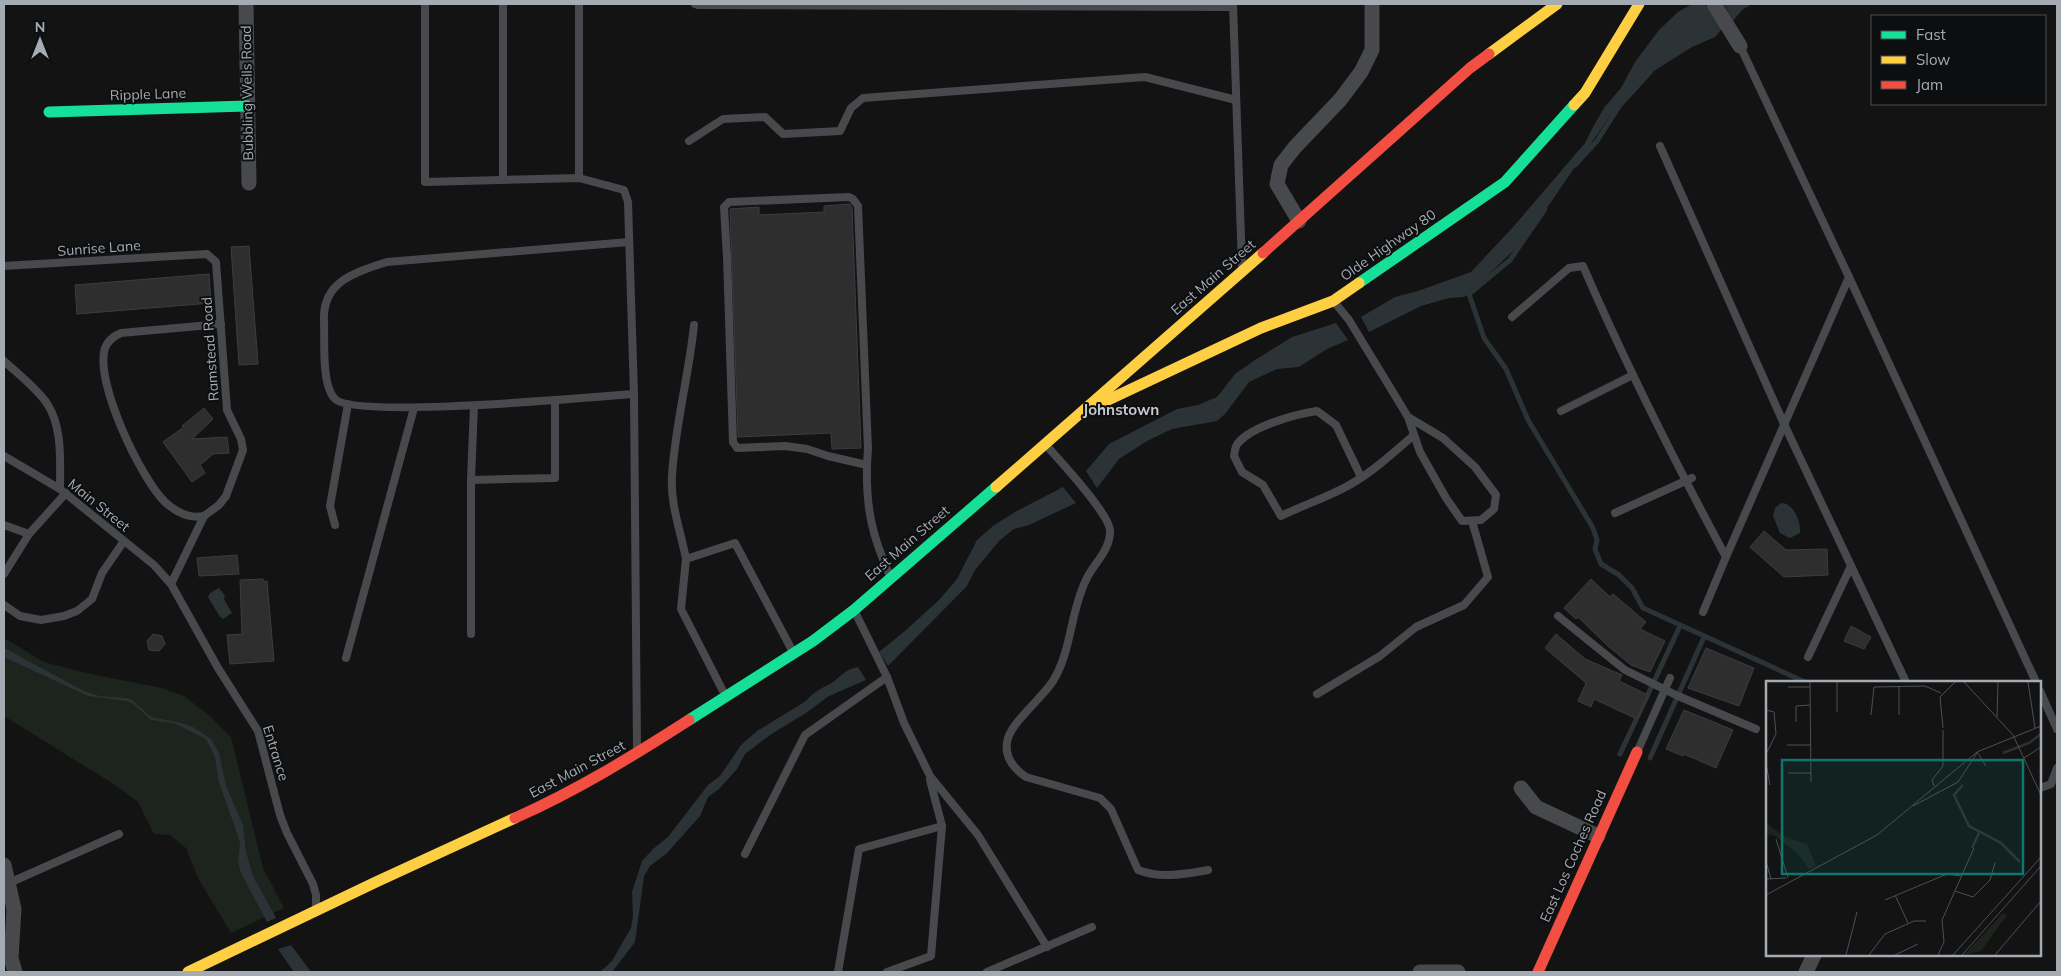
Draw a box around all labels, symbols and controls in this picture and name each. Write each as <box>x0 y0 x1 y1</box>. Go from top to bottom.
north arrow <box>15 15 65 65</box>
legend <box>1871 15 2046 105</box>
text: N <box>35 18 45 36</box>
street label: Bubbling Wells Road <box>237 25 257 161</box>
text: Fast <box>1916 25 1946 44</box>
text: Slow <box>1916 50 1950 69</box>
text: Jam <box>1916 75 1943 94</box>
street label: Ripple Lane <box>110 84 186 104</box>
street label: Olde Highway 80 <box>1337 205 1439 285</box>
street label: East Main Street <box>1167 235 1259 319</box>
street label: Sunrise Lane <box>57 236 141 260</box>
street label: Ramstead Road <box>197 296 223 402</box>
district label: Johnstown <box>1083 400 1159 419</box>
street label: Main Street <box>64 475 134 535</box>
street label: East Main Street <box>861 501 953 585</box>
inset map <box>1766 681 2041 956</box>
street label: Entrance <box>259 723 293 783</box>
street label: East Main Street <box>526 736 628 802</box>
street label: East Los Coches Road <box>1536 787 1610 925</box>

